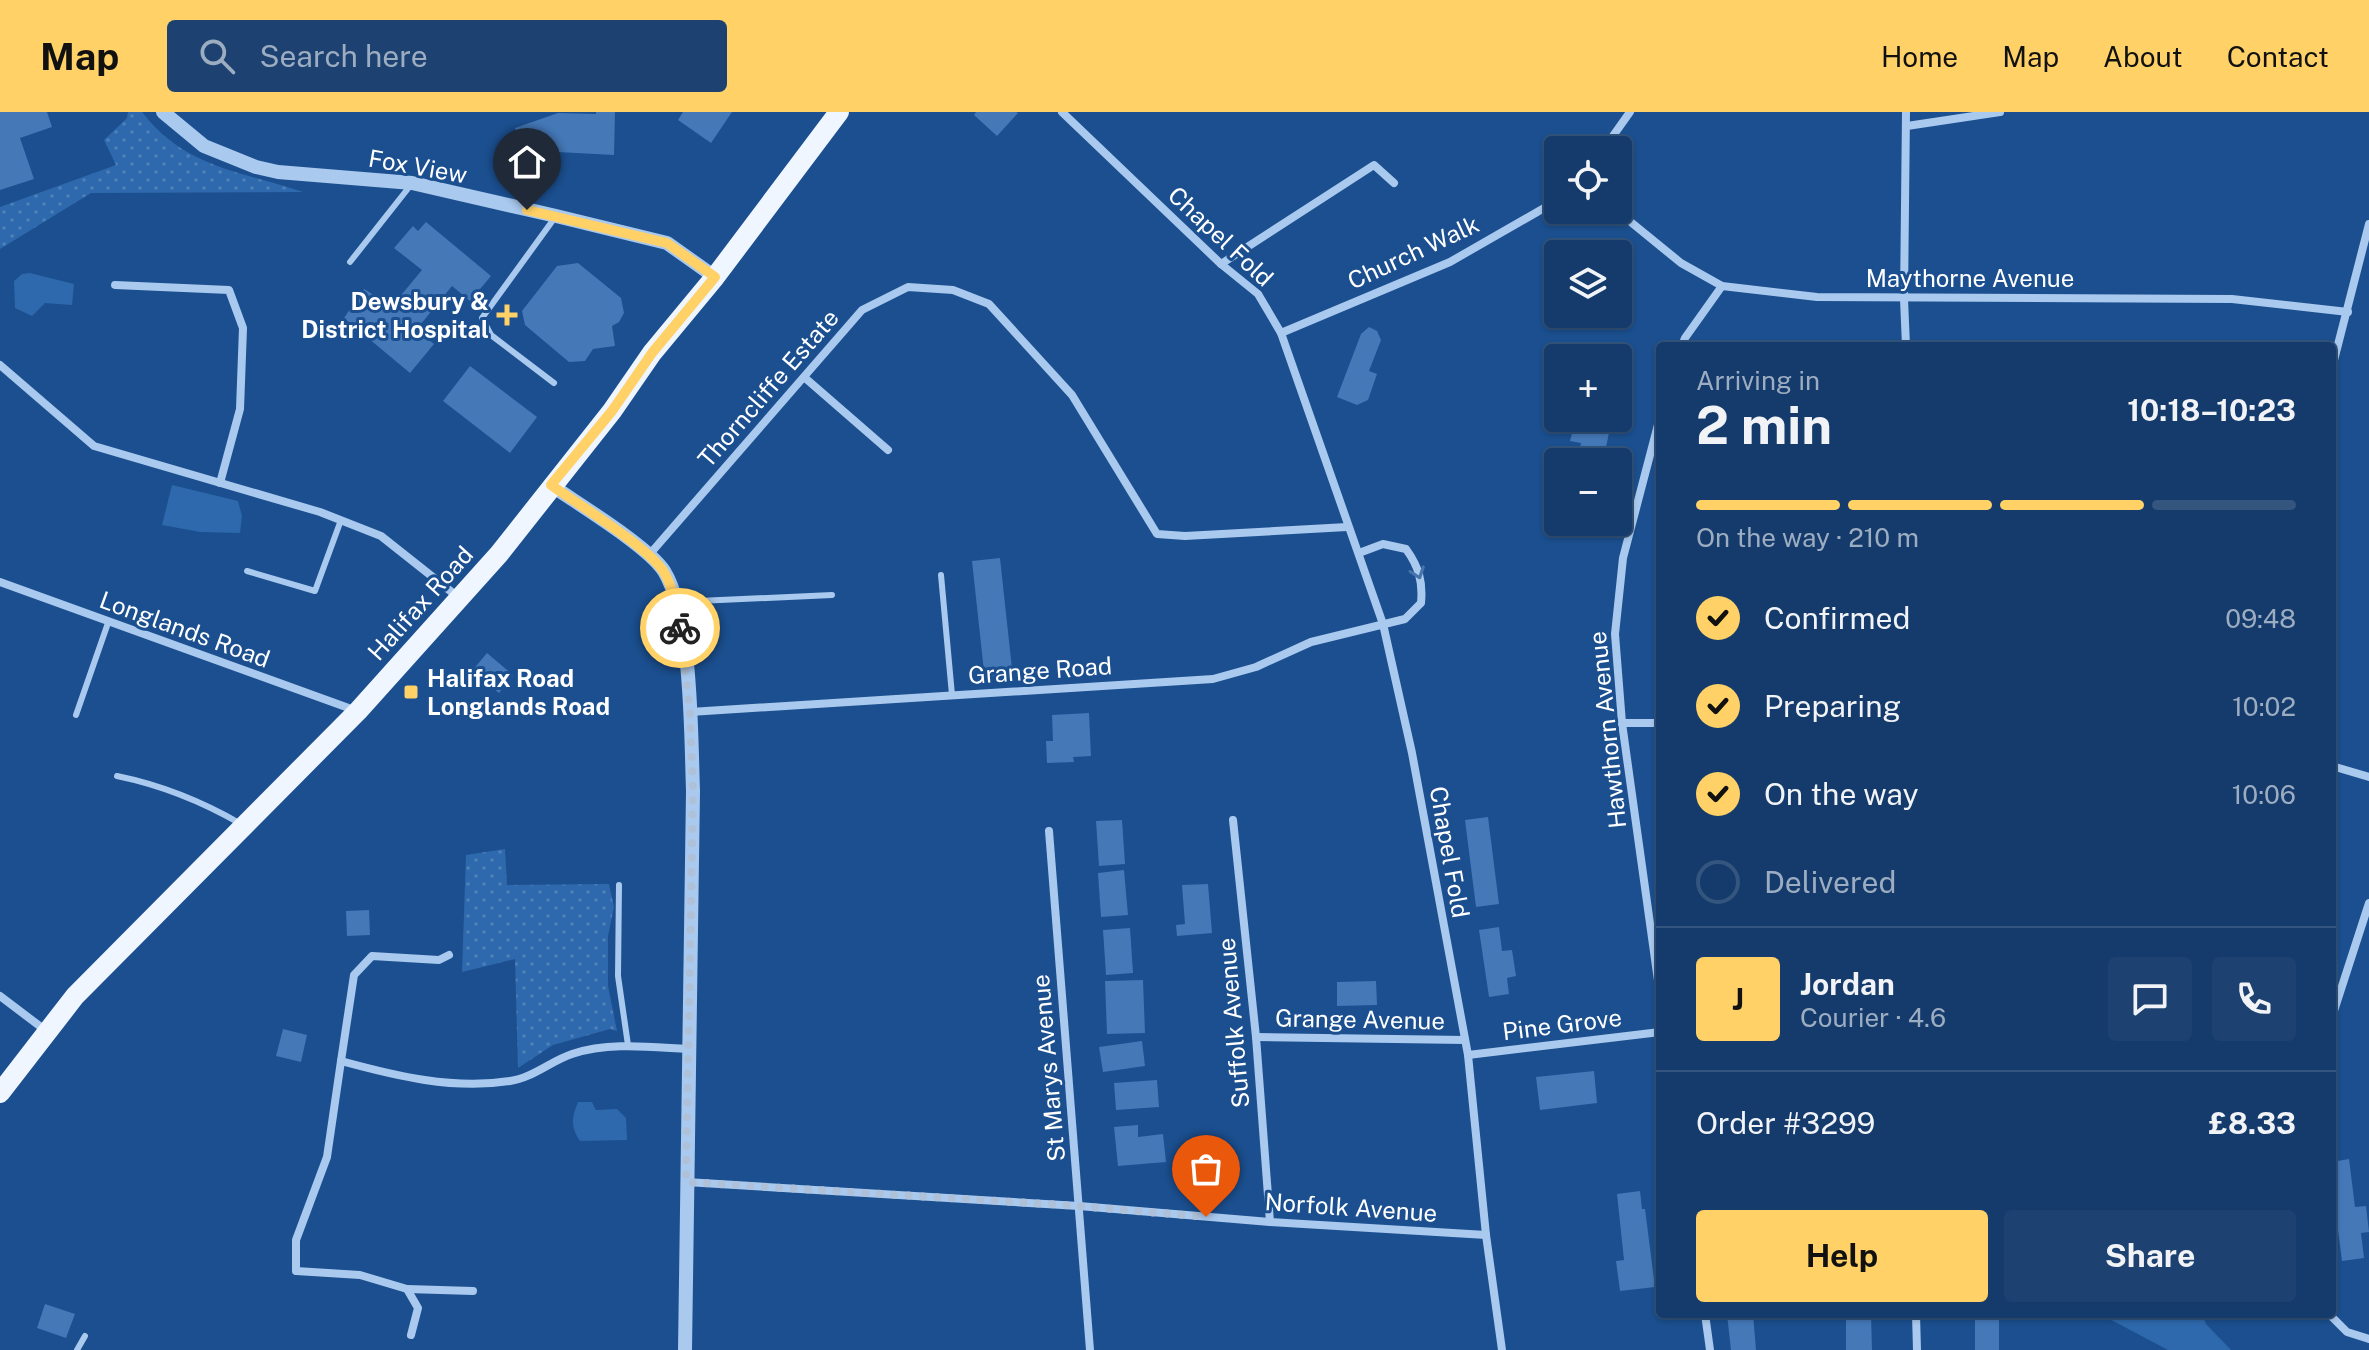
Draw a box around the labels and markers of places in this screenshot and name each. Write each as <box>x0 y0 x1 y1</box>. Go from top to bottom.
pin <box>493 128 561 210</box>
place label: Dewsbury & District Hospital <box>301 287 489 343</box>
marker: Dewsbury & District Hospital <box>496 304 518 326</box>
place label: Halifax Road Longlands Road <box>427 664 610 720</box>
marker: Halifax Road Longlands Road <box>402 683 420 701</box>
pin <box>1172 1135 1240 1217</box>

